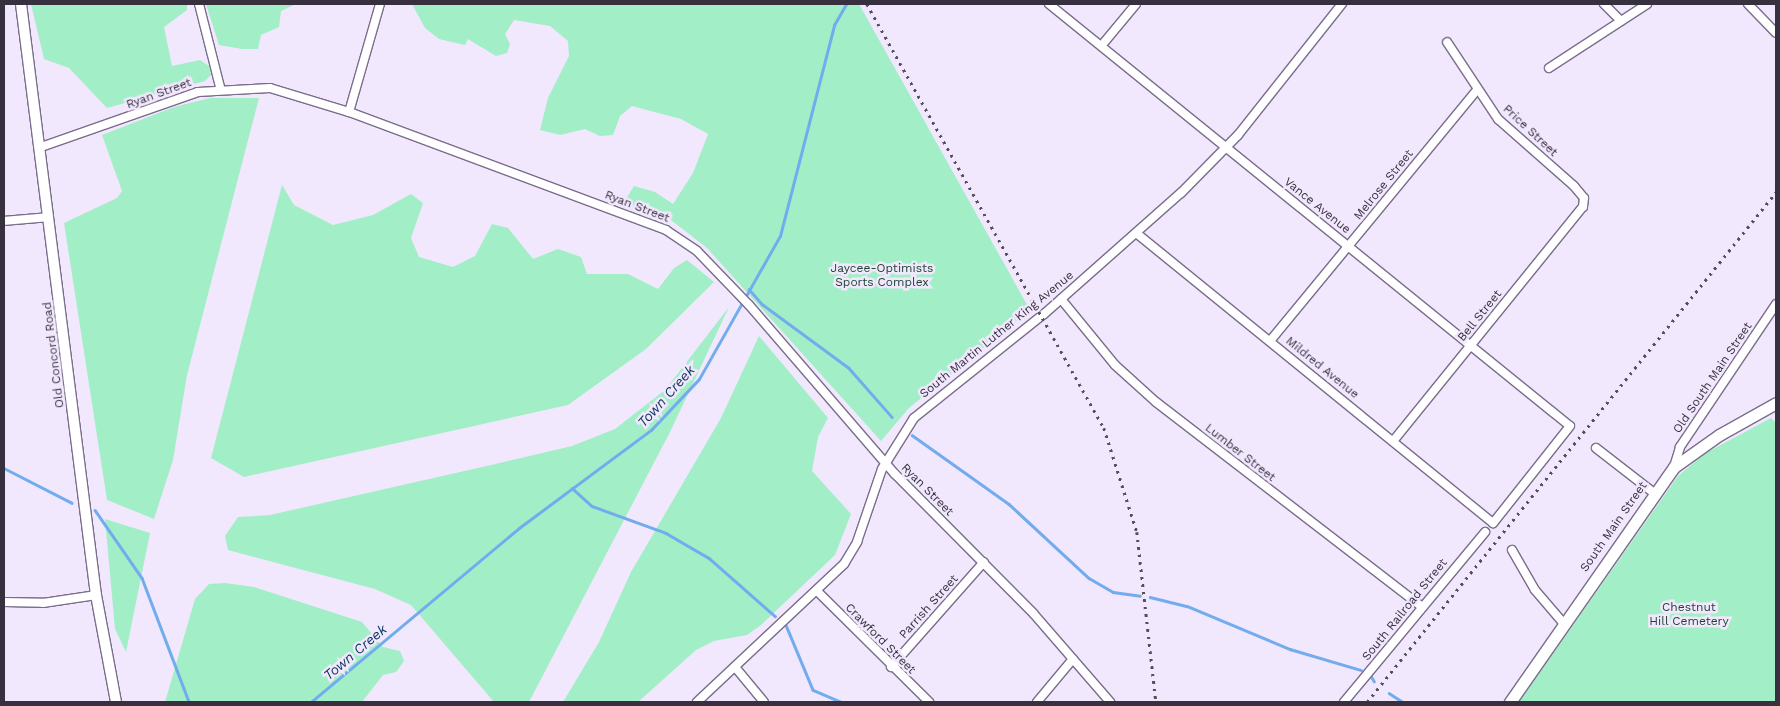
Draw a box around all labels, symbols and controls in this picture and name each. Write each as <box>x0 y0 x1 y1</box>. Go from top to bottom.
street label: Ryan Street <box>125 76 193 112</box>
street label: Price Street <box>1500 102 1560 160</box>
street label: Melrose Street <box>1351 147 1417 223</box>
street label: Vance Avenue <box>1281 175 1353 237</box>
street label: Ryan Street <box>603 188 671 226</box>
park label: Jaycee-Optimists Sports Complex <box>831 262 933 290</box>
street label: South Martin Luther King Avenue <box>917 268 1077 402</box>
street label: Bell Street <box>1455 287 1505 345</box>
street label: Old Concord Road <box>40 301 68 409</box>
street label: Old South Main Street <box>1670 320 1756 436</box>
street label: Mildred Avenue <box>1282 334 1362 402</box>
water label: Town Creek <box>634 362 698 430</box>
street label: Lumber Street <box>1202 421 1278 485</box>
street label: Ryan Street <box>898 461 956 519</box>
street label: South Main Street <box>1578 479 1650 575</box>
street label: South Railroad Street <box>1359 556 1451 664</box>
street label: Parrish Street <box>897 572 961 642</box>
street label: Crawford Street <box>842 601 918 677</box>
park label: Chestnut Hill Cemetery <box>1649 601 1729 629</box>
water label: Town Creek <box>320 621 390 683</box>

